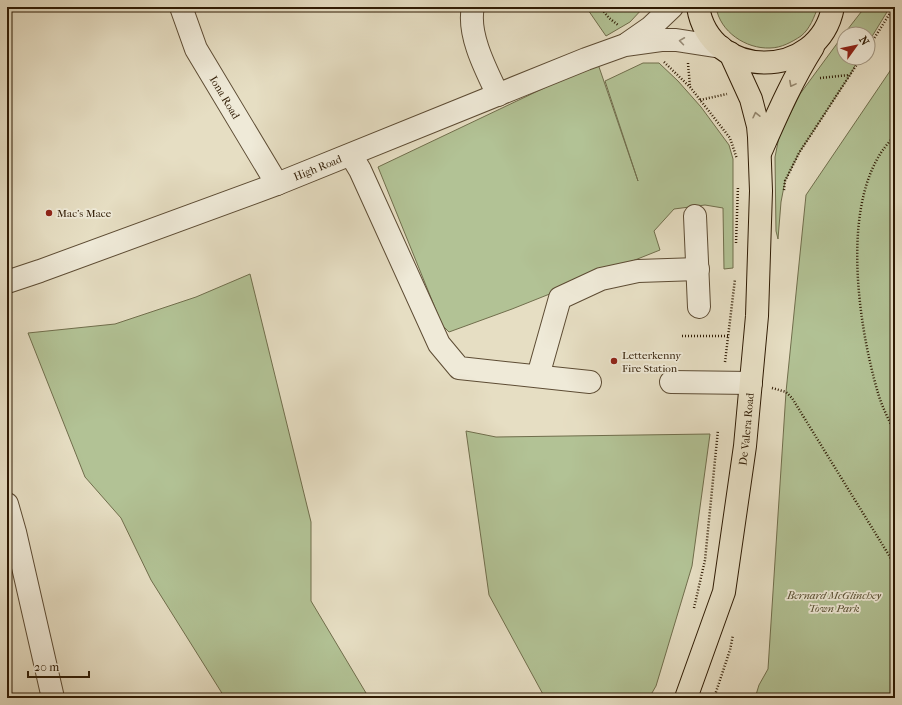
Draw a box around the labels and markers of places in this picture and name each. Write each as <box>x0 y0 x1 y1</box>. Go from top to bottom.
place label: Mac's Mace <box>57 207 112 220</box>
marker: Mac's Mace <box>44 208 54 218</box>
place label: Letterkenny Fire Station <box>622 349 682 375</box>
marker: Letterkenny Fire Station <box>609 356 619 366</box>

